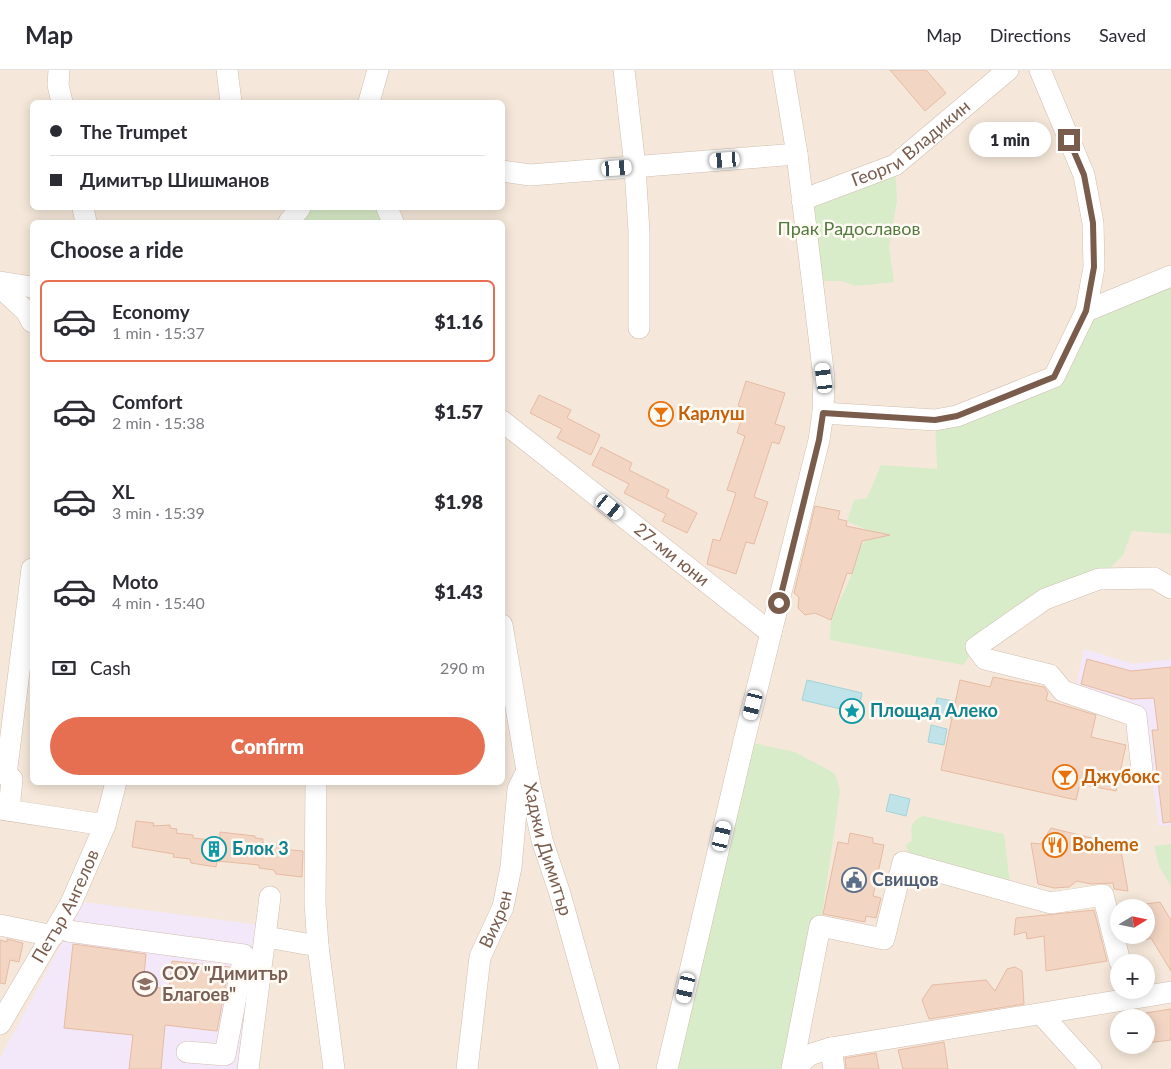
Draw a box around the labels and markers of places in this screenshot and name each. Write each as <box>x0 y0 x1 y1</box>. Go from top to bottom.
bar icon: Карлуш <box>648 401 674 427</box>
place label: Карлуш <box>678 402 745 424</box>
place icon: Площад Алеко <box>839 698 865 724</box>
place label: Площад Алеко <box>870 699 998 721</box>
bar icon: Джубокс <box>1052 764 1078 790</box>
place label: Джубокс <box>1082 765 1160 787</box>
restaurant icon: Boheme <box>1042 832 1068 858</box>
place label: Boheme <box>1072 833 1139 855</box>
building icon: Блок 3 <box>201 836 227 862</box>
place label: Блок 3 <box>232 837 289 859</box>
public building icon: Свищов <box>841 867 867 893</box>
place label: Свищов <box>872 868 939 890</box>
place label: СОУ "Димитър Благоев" <box>162 962 288 1005</box>
school or university icon: СОУ "Димитър Благоев" <box>132 971 158 997</box>

